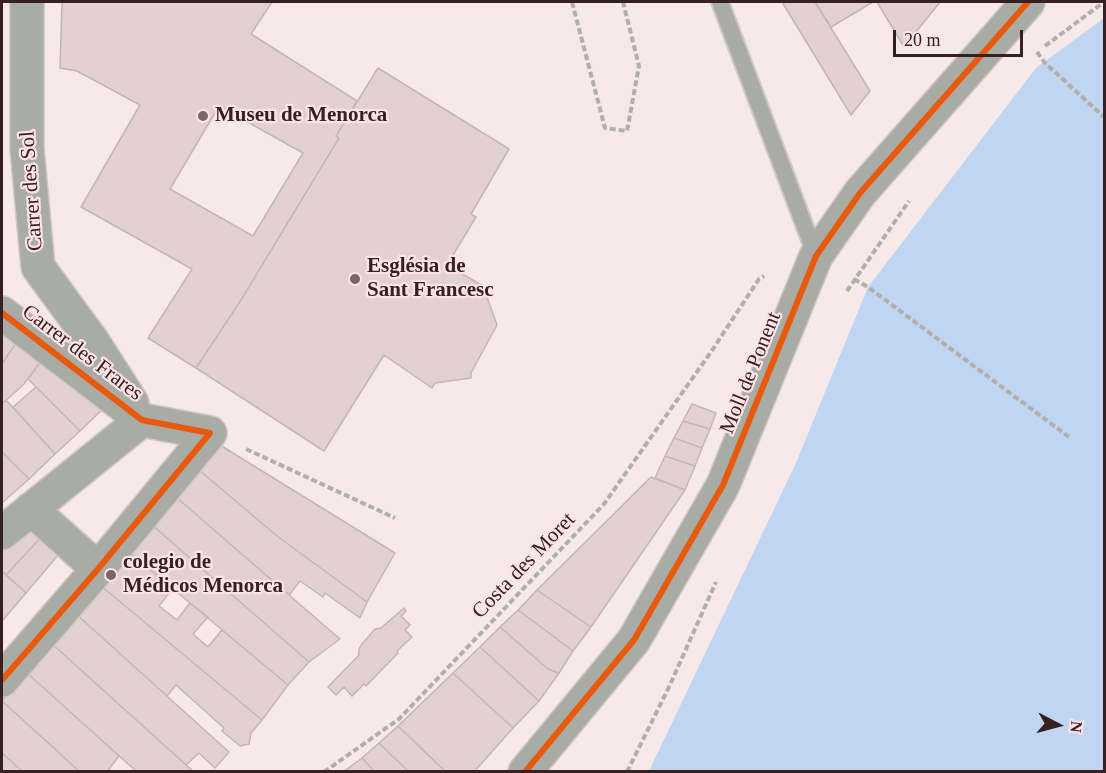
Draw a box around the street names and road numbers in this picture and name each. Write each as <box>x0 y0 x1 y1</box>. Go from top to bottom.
street label: Carrer des Sol <box>15 130 49 252</box>
street label: Carrer des Frares <box>17 299 147 407</box>
street label: Moll de Ponent <box>715 308 787 438</box>
street label: Costa des Moret <box>467 508 581 624</box>

